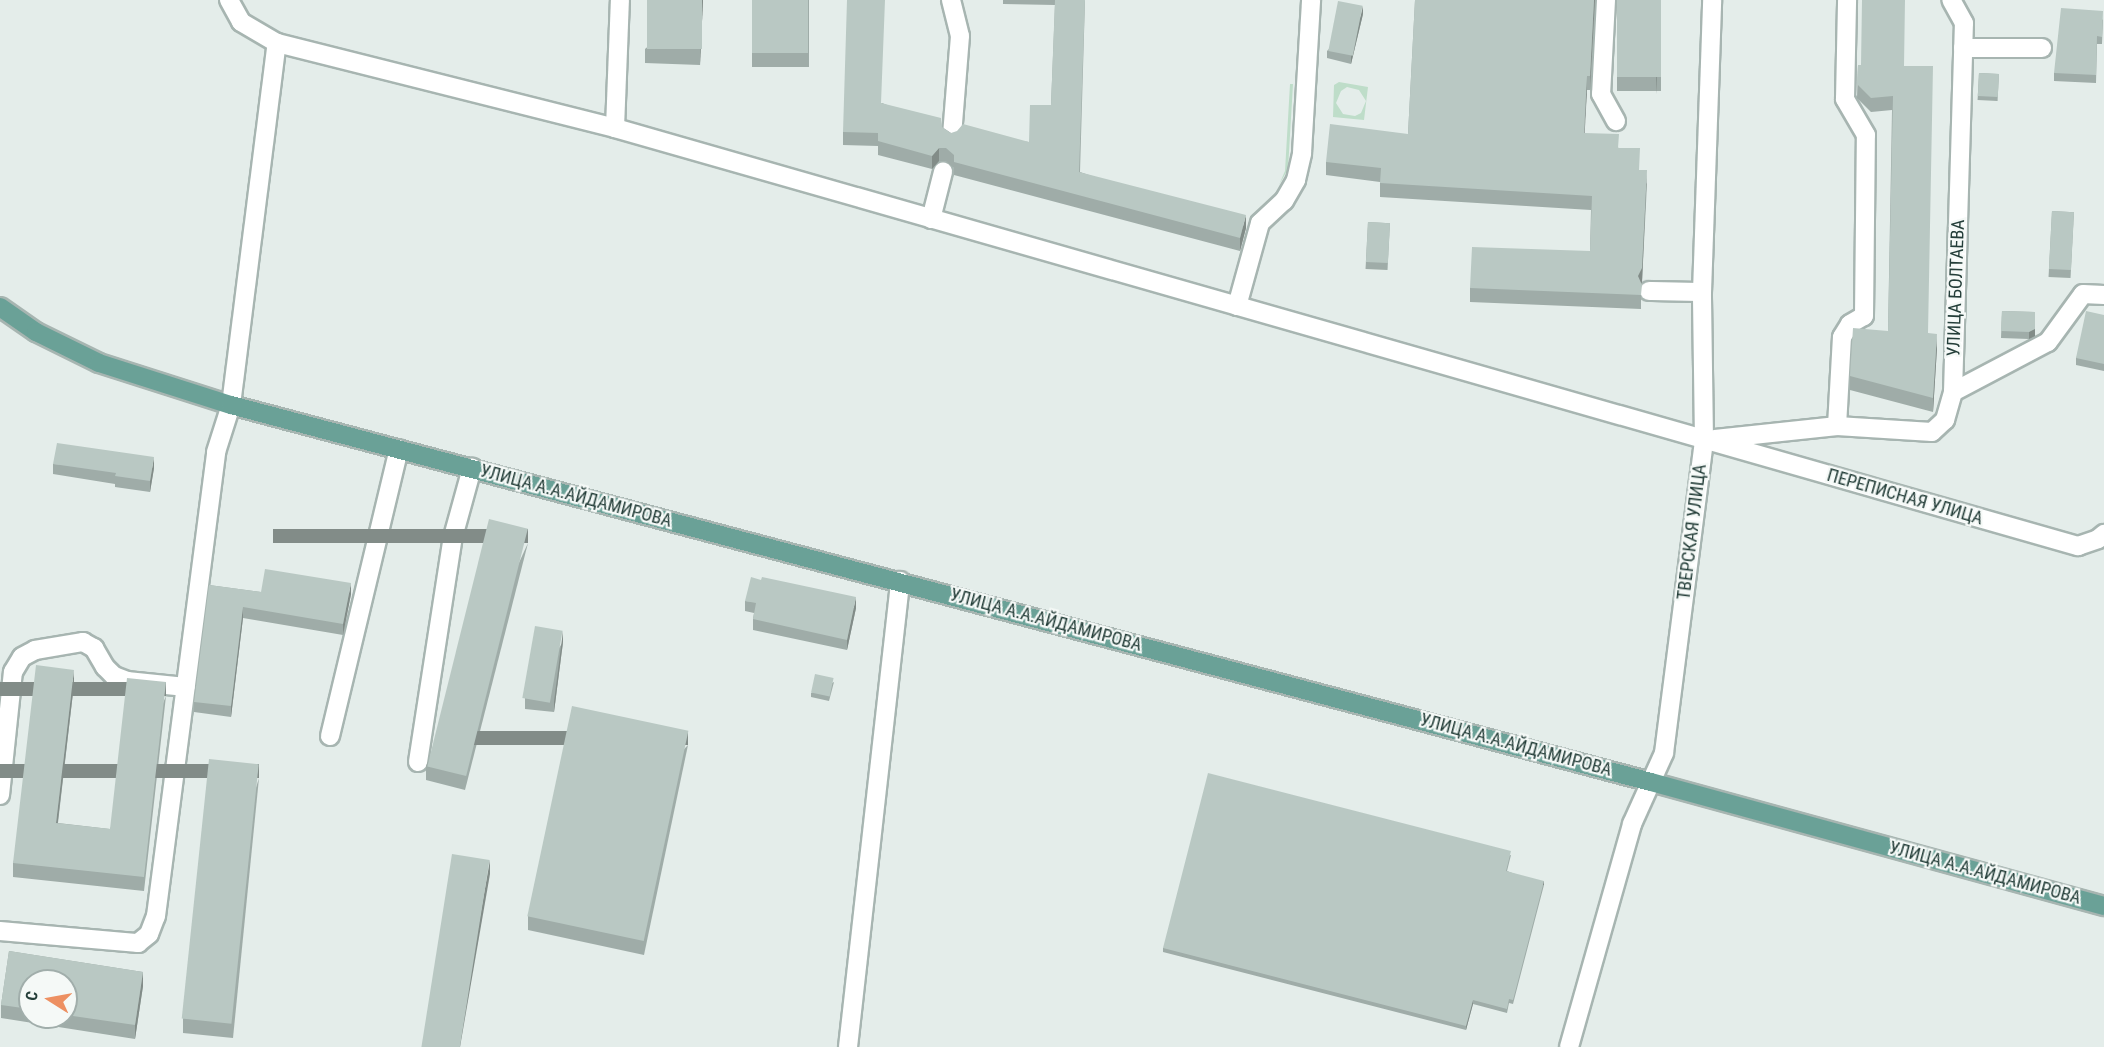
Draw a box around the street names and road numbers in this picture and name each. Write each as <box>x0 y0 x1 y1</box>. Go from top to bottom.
street label: УЛИЦА БОЛТАЕВА <box>1943 219 1969 357</box>
street label: УЛИЦА А.А.АЙДАМИРОВА <box>478 460 674 532</box>
street label: ТВЕРСКАЯ УЛИЦА <box>1673 463 1711 601</box>
street label: ПЕРЕПИСНАЯ УЛИЦА <box>1825 464 1985 530</box>
street label: УЛИЦА А.А.АЙДАМИРОВА <box>948 584 1144 656</box>
street label: УЛИЦА А.А.АЙДАМИРОВА <box>1418 709 1614 781</box>
street label: УЛИЦА А.А.АЙДАМИРОВА <box>1887 837 2083 909</box>

